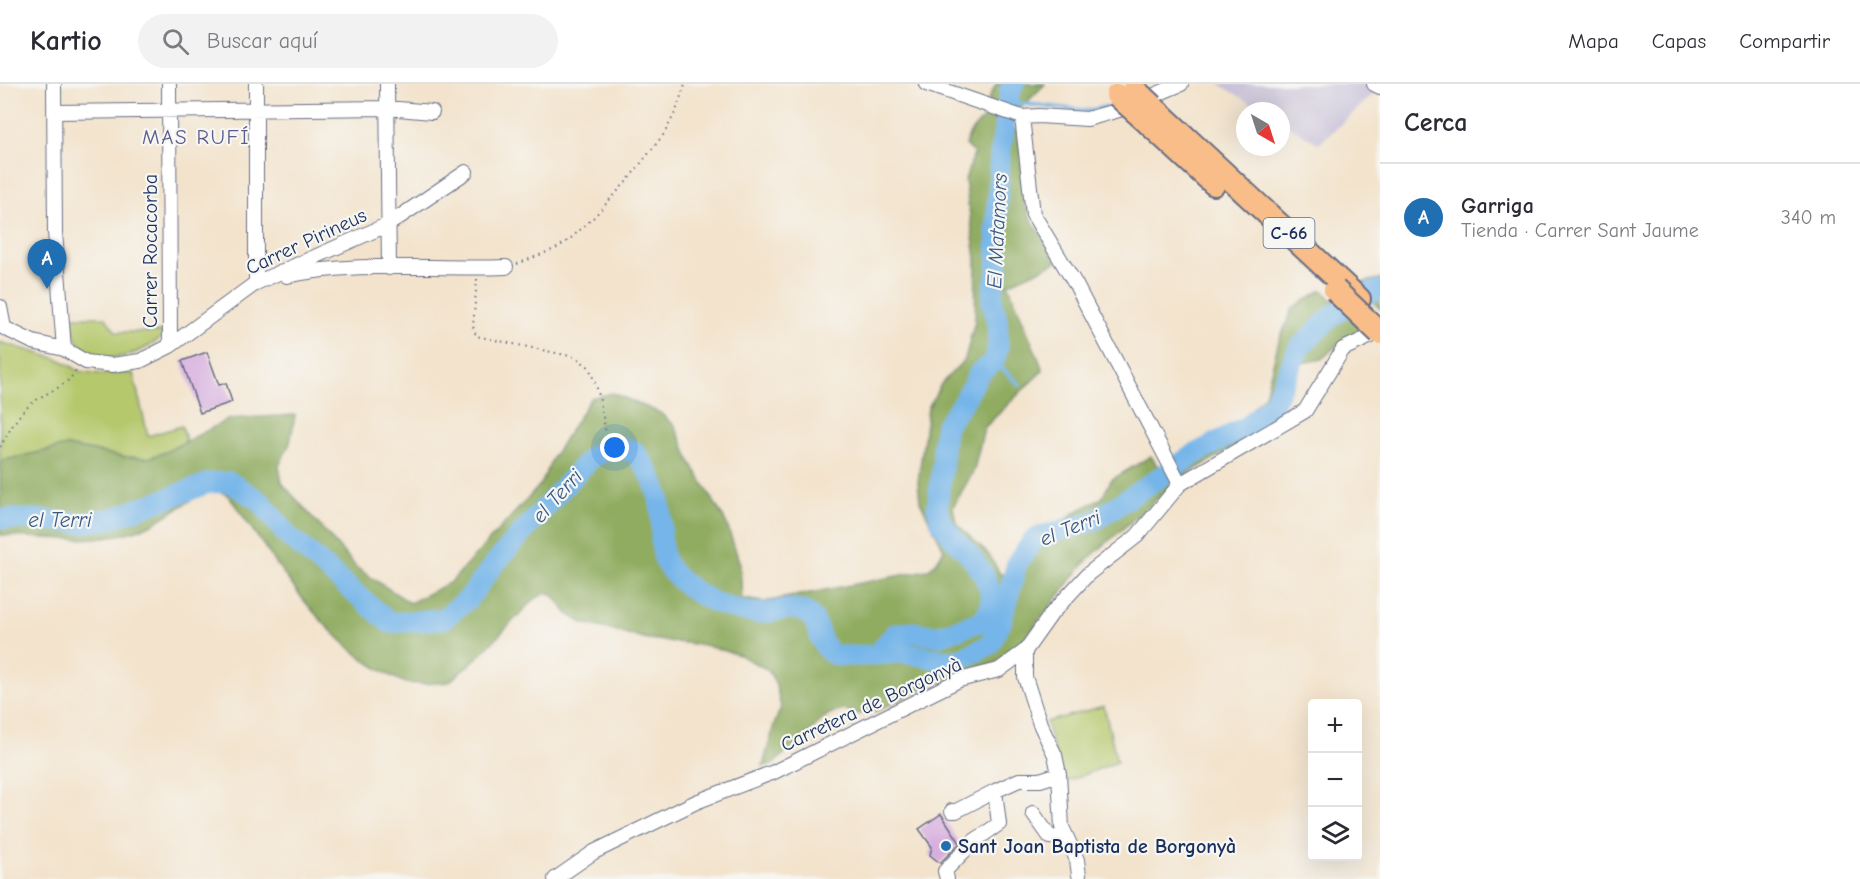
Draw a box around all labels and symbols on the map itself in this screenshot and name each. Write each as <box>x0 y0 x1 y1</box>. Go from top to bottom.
north arrow <box>1236 102 1290 156</box>
district label: MAS RUFÍ <box>142 125 250 149</box>
water label: El Matamors <box>982 172 1012 289</box>
street label: Carrer Rocacorba <box>139 174 162 328</box>
street label: Carrer Pirineus <box>242 203 370 279</box>
road number: C-66 <box>1264 218 1314 248</box>
pin: A <box>28 240 66 289</box>
your location <box>600 433 629 462</box>
water label: el Terri <box>527 464 587 528</box>
water label: el Terri <box>1036 505 1104 551</box>
water label: el Terri <box>28 508 92 532</box>
street label: Carretera de Borgonyà <box>777 652 965 756</box>
place label: Sant Joan Baptista de Borgonyà <box>958 835 1236 858</box>
marker: Sant Joan Baptista de Borgonyà <box>939 839 953 853</box>

